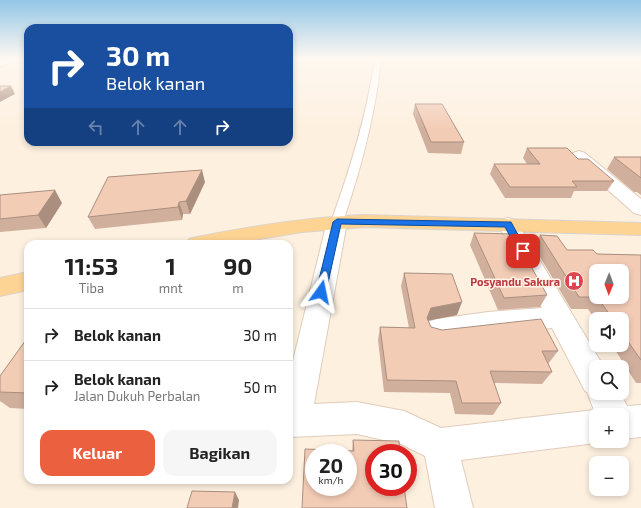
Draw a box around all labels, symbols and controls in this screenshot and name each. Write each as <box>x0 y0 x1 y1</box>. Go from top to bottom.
text: 30 m <box>106 38 170 72</box>
icon: right <box>40 40 92 92</box>
text: Belok kanan <box>106 72 205 94</box>
icon: left <box>85 116 107 138</box>
icon: ahead <box>127 116 149 138</box>
icon: ahead <box>169 116 191 138</box>
icon: right <box>211 116 233 138</box>
pin <box>506 234 540 268</box>
icon: arrive <box>512 240 534 262</box>
text: 11:53 <box>65 251 118 280</box>
text: 1 <box>166 251 176 280</box>
text: 90 <box>223 251 252 280</box>
north arrow <box>589 264 629 304</box>
map controls <box>589 264 629 496</box>
hospital icon: Posyandu Sakura <box>563 270 585 292</box>
position arrow <box>300 271 342 313</box>
place label: Posyandu Sakura <box>470 275 560 289</box>
text: Tiba <box>79 280 104 296</box>
text: mnt <box>159 280 183 296</box>
text: m <box>232 280 244 296</box>
button: sound <box>589 312 629 352</box>
icon: right <box>40 324 62 346</box>
text: Belok kanan <box>74 326 161 344</box>
text: 30 m <box>243 326 277 344</box>
button: search <box>589 360 629 400</box>
text: Belok kanan <box>74 370 161 388</box>
icon: right <box>40 376 62 398</box>
text: 50 m <box>243 378 277 396</box>
text: Jalan Dukuh Perbalan <box>74 388 200 404</box>
button: + <box>589 408 629 448</box>
button: Keluar <box>40 430 155 476</box>
button: Bagikan <box>163 430 277 476</box>
speed limit sign: 30 <box>365 444 417 496</box>
text: 20 <box>319 453 343 477</box>
button: − <box>589 456 629 496</box>
text: km/h <box>319 474 343 486</box>

